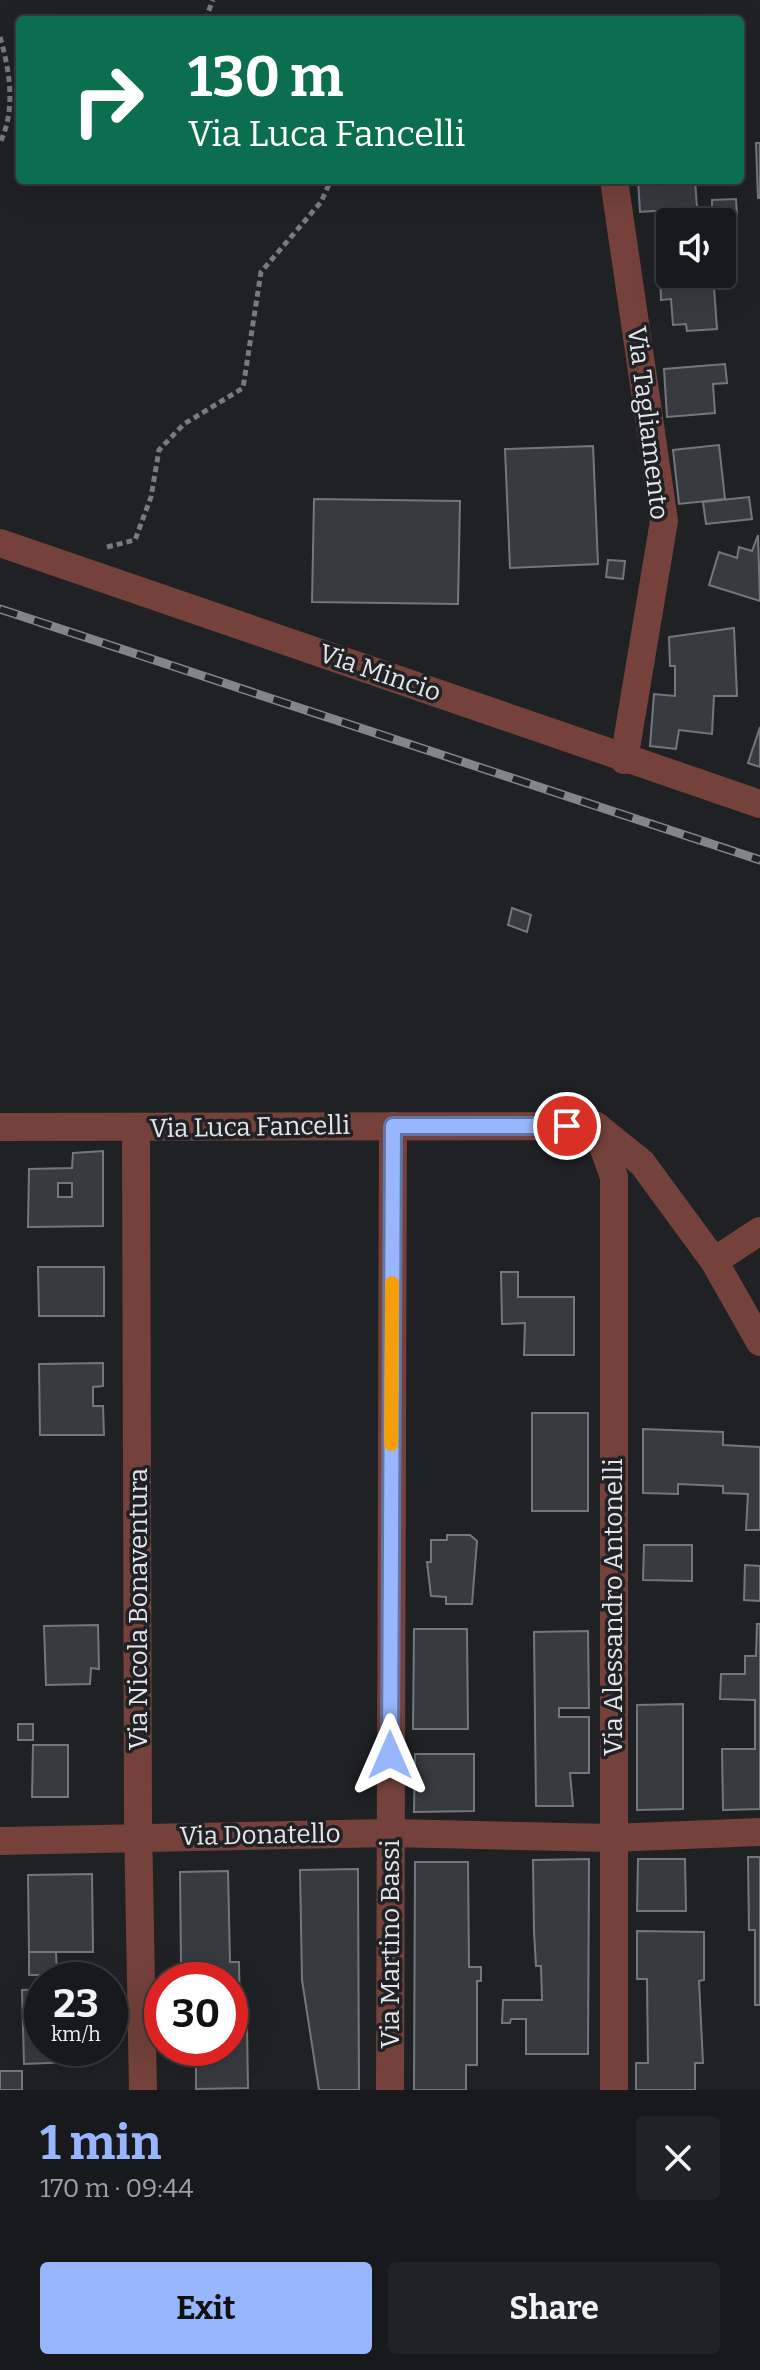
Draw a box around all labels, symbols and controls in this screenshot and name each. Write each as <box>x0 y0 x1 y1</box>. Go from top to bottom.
text: 130 m <box>188 44 344 111</box>
icon: right <box>56 48 160 152</box>
text: Via Luca Fancelli <box>188 112 465 156</box>
map controls <box>656 208 736 288</box>
button: sound <box>656 208 736 288</box>
street label: Via Tagliamento <box>621 325 675 521</box>
street label: Via Mincio <box>315 638 445 708</box>
pin <box>533 1092 601 1160</box>
icon: arrive <box>545 1104 589 1148</box>
street label: Via Luca Fancelli <box>150 1110 351 1144</box>
street label: Via Alessandro Antonelli <box>598 1458 629 1756</box>
street label: Via Nicola Bonaventura <box>123 1468 154 1750</box>
position arrow <box>348 1713 432 1797</box>
street label: Via Donatello <box>179 1818 341 1852</box>
street label: Via Martino Bassi <box>375 1839 406 2048</box>
speed limit sign: 30 <box>144 1962 248 2066</box>
text: 23 <box>53 1980 99 2028</box>
text: km/h <box>51 2022 101 2046</box>
text: 1 min <box>40 2114 161 2172</box>
button: close <box>636 2116 720 2200</box>
text: 170 m · 09:44 <box>40 2173 193 2204</box>
button: Exit <box>40 2262 372 2354</box>
button: Share <box>388 2262 720 2354</box>

